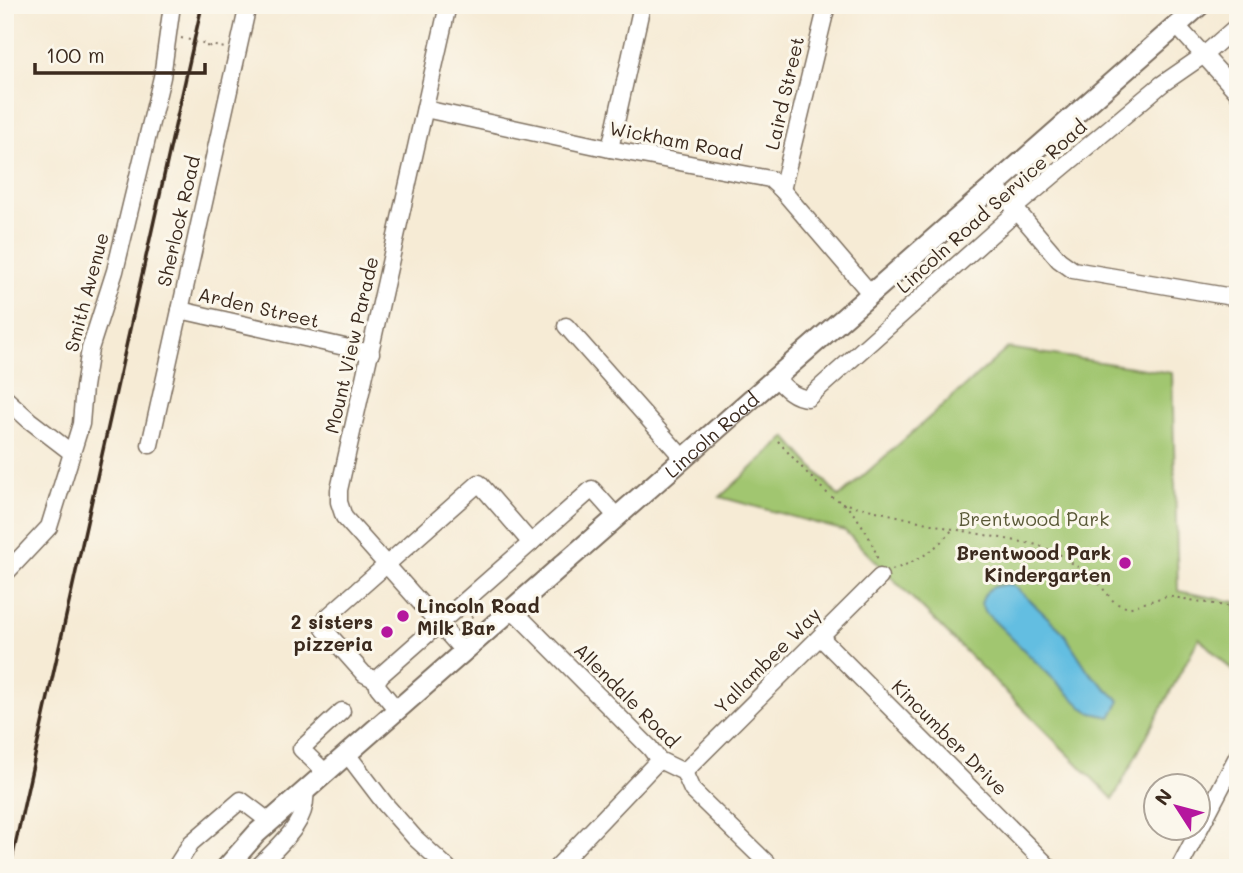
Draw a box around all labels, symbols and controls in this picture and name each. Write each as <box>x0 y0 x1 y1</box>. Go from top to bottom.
scale bar <box>35 32 205 76</box>
street label: Laird Street <box>759 34 809 152</box>
text: 100 m <box>46 41 105 68</box>
street label: Lincoln Road Service Road <box>891 114 1091 298</box>
street label: Wickham Road <box>607 115 745 165</box>
street label: Sherlock Road <box>151 153 205 289</box>
street label: Smith Avenue <box>58 230 114 354</box>
street label: Mount View Parade <box>318 254 384 436</box>
street label: Arden Street <box>196 281 322 333</box>
street label: Lincoln Road <box>659 386 763 483</box>
park label: Brentwood Park <box>959 506 1109 531</box>
place label: Brentwood Park Kindergarten <box>956 540 1111 587</box>
marker: Brentwood Park Kindergarten <box>1117 555 1133 571</box>
place label: Lincoln Road Milk Bar <box>417 593 540 640</box>
street label: Yallambee Way <box>708 601 826 719</box>
marker: Lincoln Road Milk Bar <box>395 608 411 624</box>
place label: 2 sisters pizzeria <box>291 609 373 656</box>
marker: 2 sisters pizzeria <box>379 624 395 640</box>
street label: Allendale Road <box>569 637 685 753</box>
street label: Kincumber Drive <box>887 674 1013 800</box>
north arrow <box>1142 772 1212 842</box>
text: N <box>1148 784 1177 810</box>

